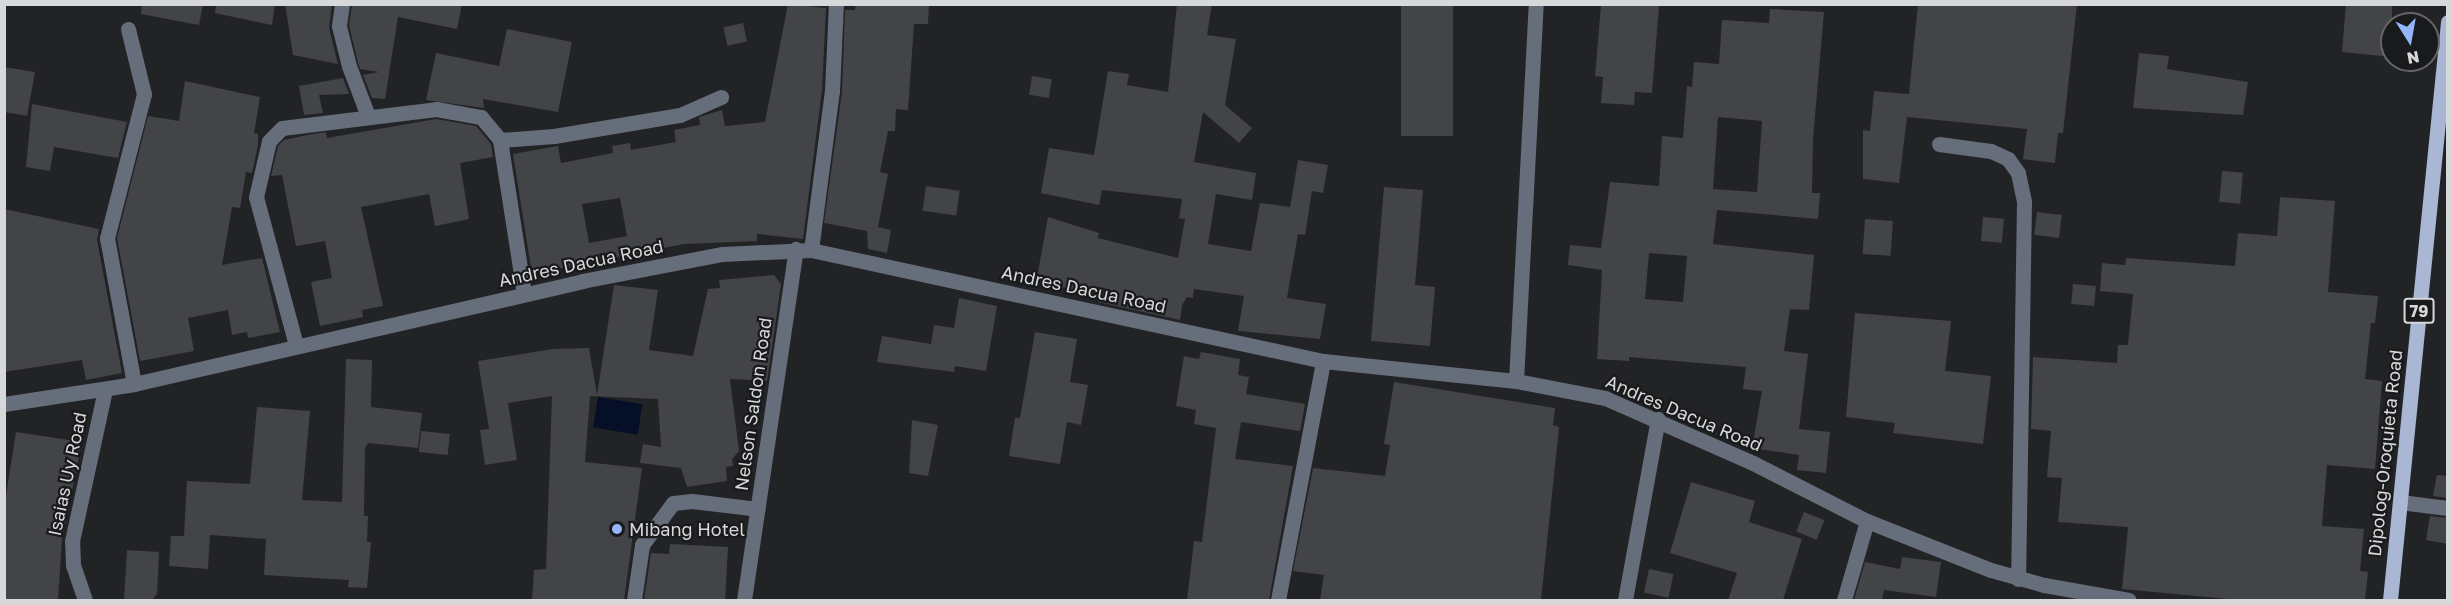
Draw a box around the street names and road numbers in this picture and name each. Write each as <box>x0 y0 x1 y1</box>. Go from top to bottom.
street label: Andres Dacua Road <box>497 235 665 291</box>
street label: Andres Dacua Road <box>1000 261 1168 317</box>
road number: 79 <box>2402 298 2436 324</box>
street label: Nelson Saldon Road <box>730 316 776 492</box>
street label: Dipolog-Oroquieta Road <box>2363 349 2407 557</box>
street label: Andres Dacua Road <box>1603 370 1765 456</box>
street label: Isaias Uy Road <box>43 410 91 538</box>

